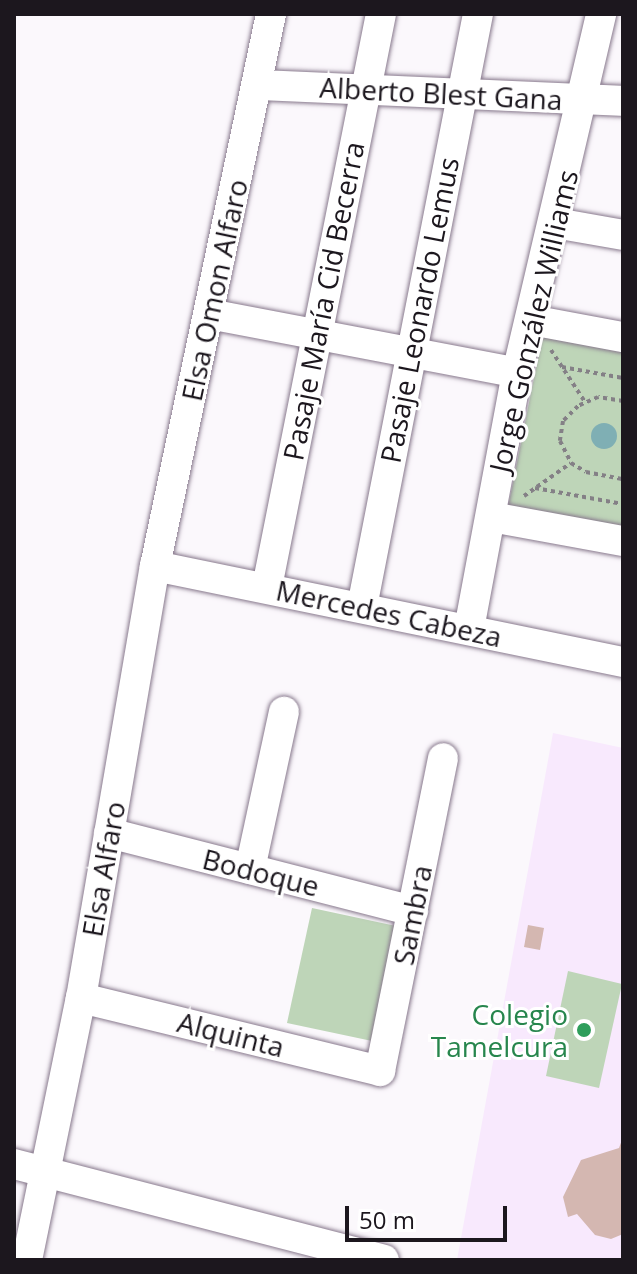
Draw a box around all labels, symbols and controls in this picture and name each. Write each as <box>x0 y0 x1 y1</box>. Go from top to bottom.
street label: Alberto Blest Gana <box>319 70 563 116</box>
street label: Pasaje María Cid Becerra <box>276 139 370 463</box>
street label: Pasaje Leonardo Lemus <box>373 154 465 466</box>
street label: Jorge González Williams <box>482 167 584 475</box>
street label: Elsa Omon Alfaro <box>174 176 254 404</box>
street label: Mercedes Cabeza <box>273 573 505 653</box>
street label: Elsa Alfaro <box>75 799 131 939</box>
street label: Bodoque <box>199 841 323 903</box>
street label: Sambra <box>386 862 438 968</box>
place label: Colegio Tamelcura <box>431 997 568 1063</box>
street label: Alquinta <box>174 1005 288 1063</box>
marker: Colegio Tamelcura <box>575 1021 593 1039</box>
scale bar <box>349 1190 511 1240</box>
text: 50 m <box>359 1203 415 1236</box>

